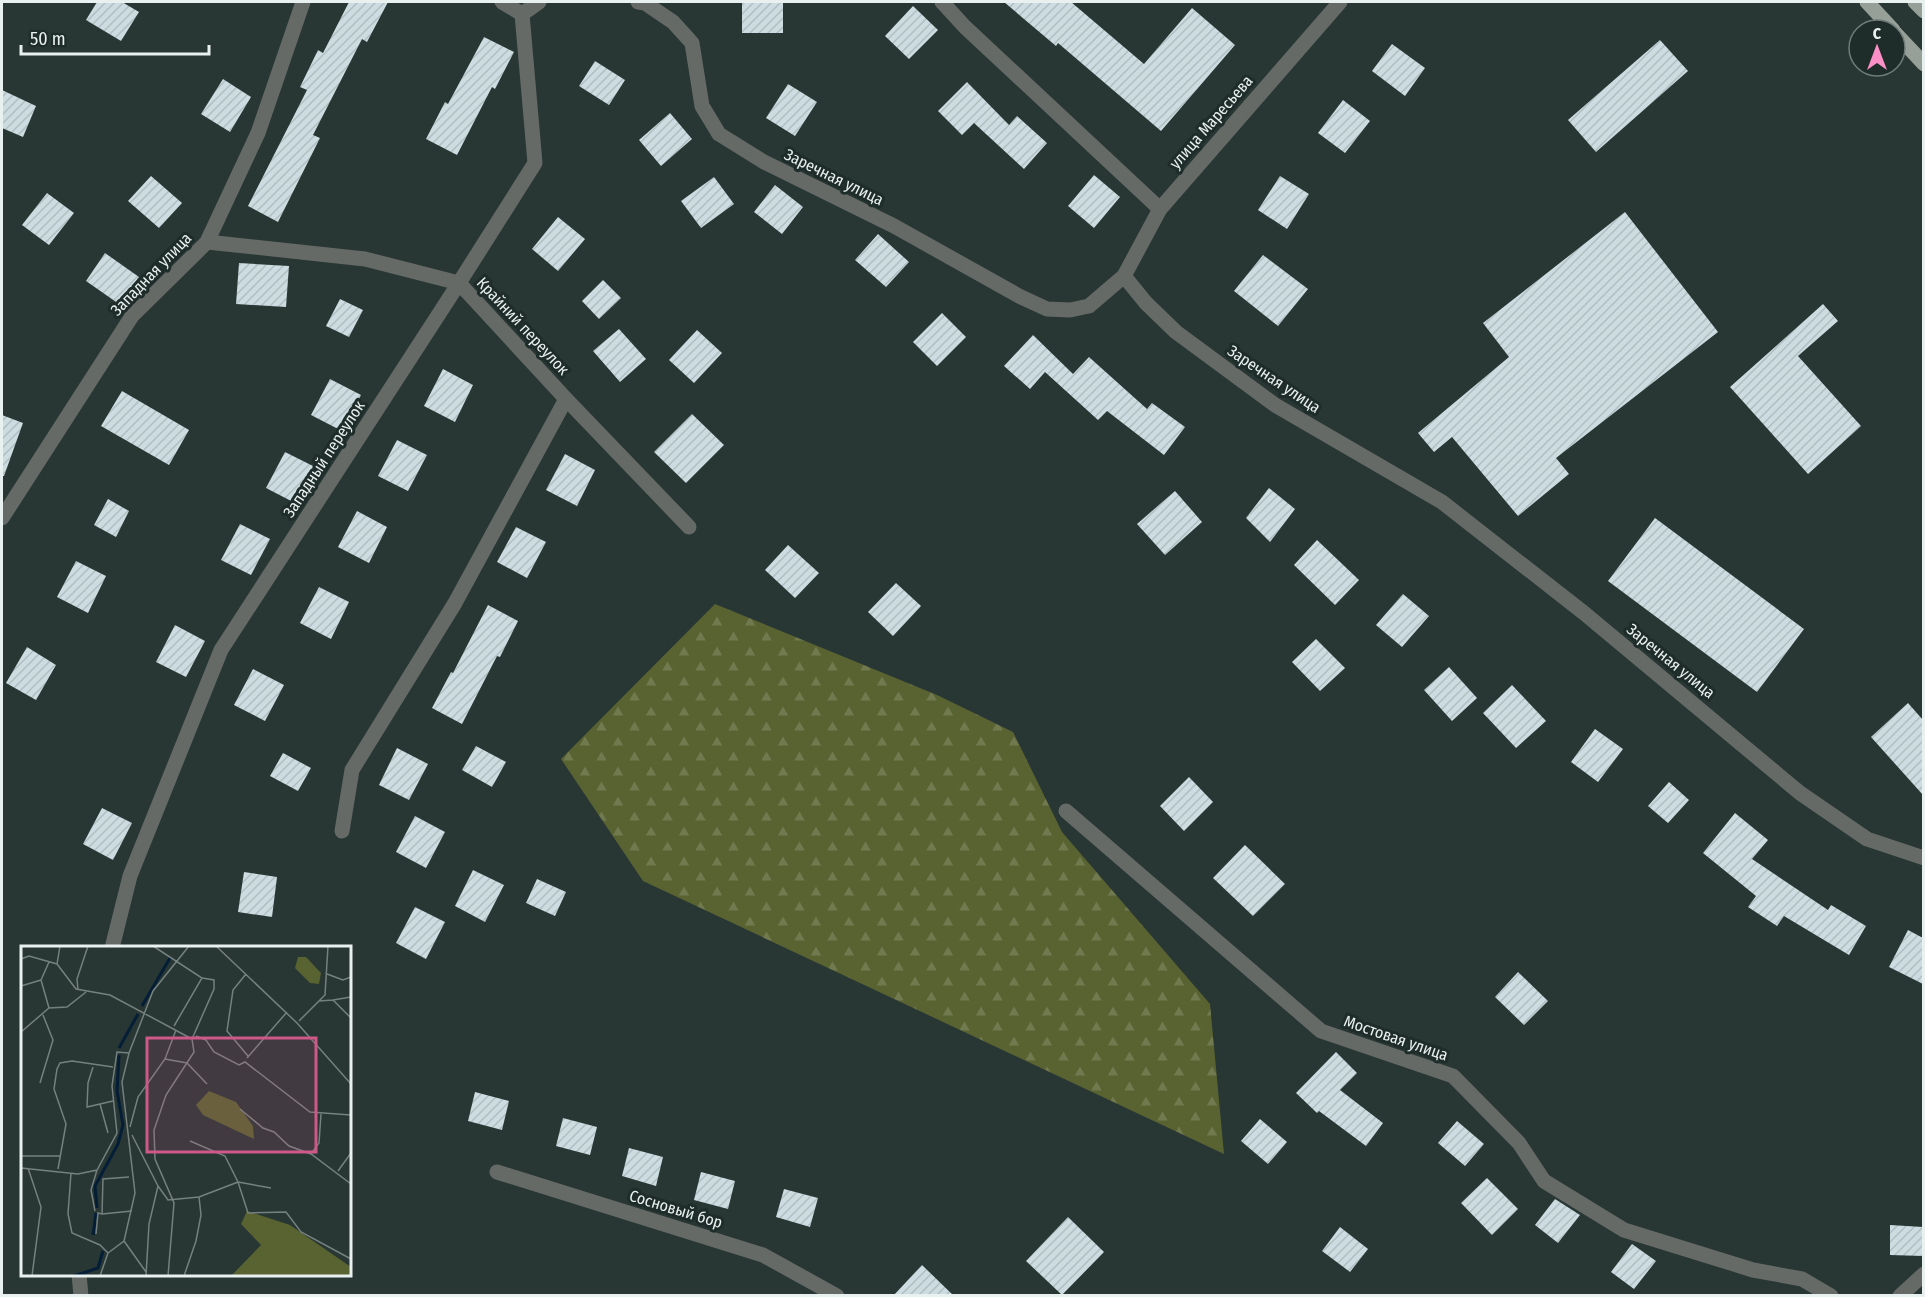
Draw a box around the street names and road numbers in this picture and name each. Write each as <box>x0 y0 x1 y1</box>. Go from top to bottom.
street label: улица Маресьева <box>1165 71 1257 173</box>
street label: Заречная улица <box>781 145 887 209</box>
street label: Западная улица <box>107 228 195 319</box>
street label: Крайний переулок <box>473 273 573 379</box>
street label: Заречная улица <box>1224 341 1324 417</box>
street label: Западный переулок <box>279 397 369 521</box>
street label: Заречная улица <box>1623 620 1719 702</box>
street label: Мостовая улица <box>1342 1011 1451 1065</box>
street label: Сосновый бор <box>627 1186 725 1232</box>

